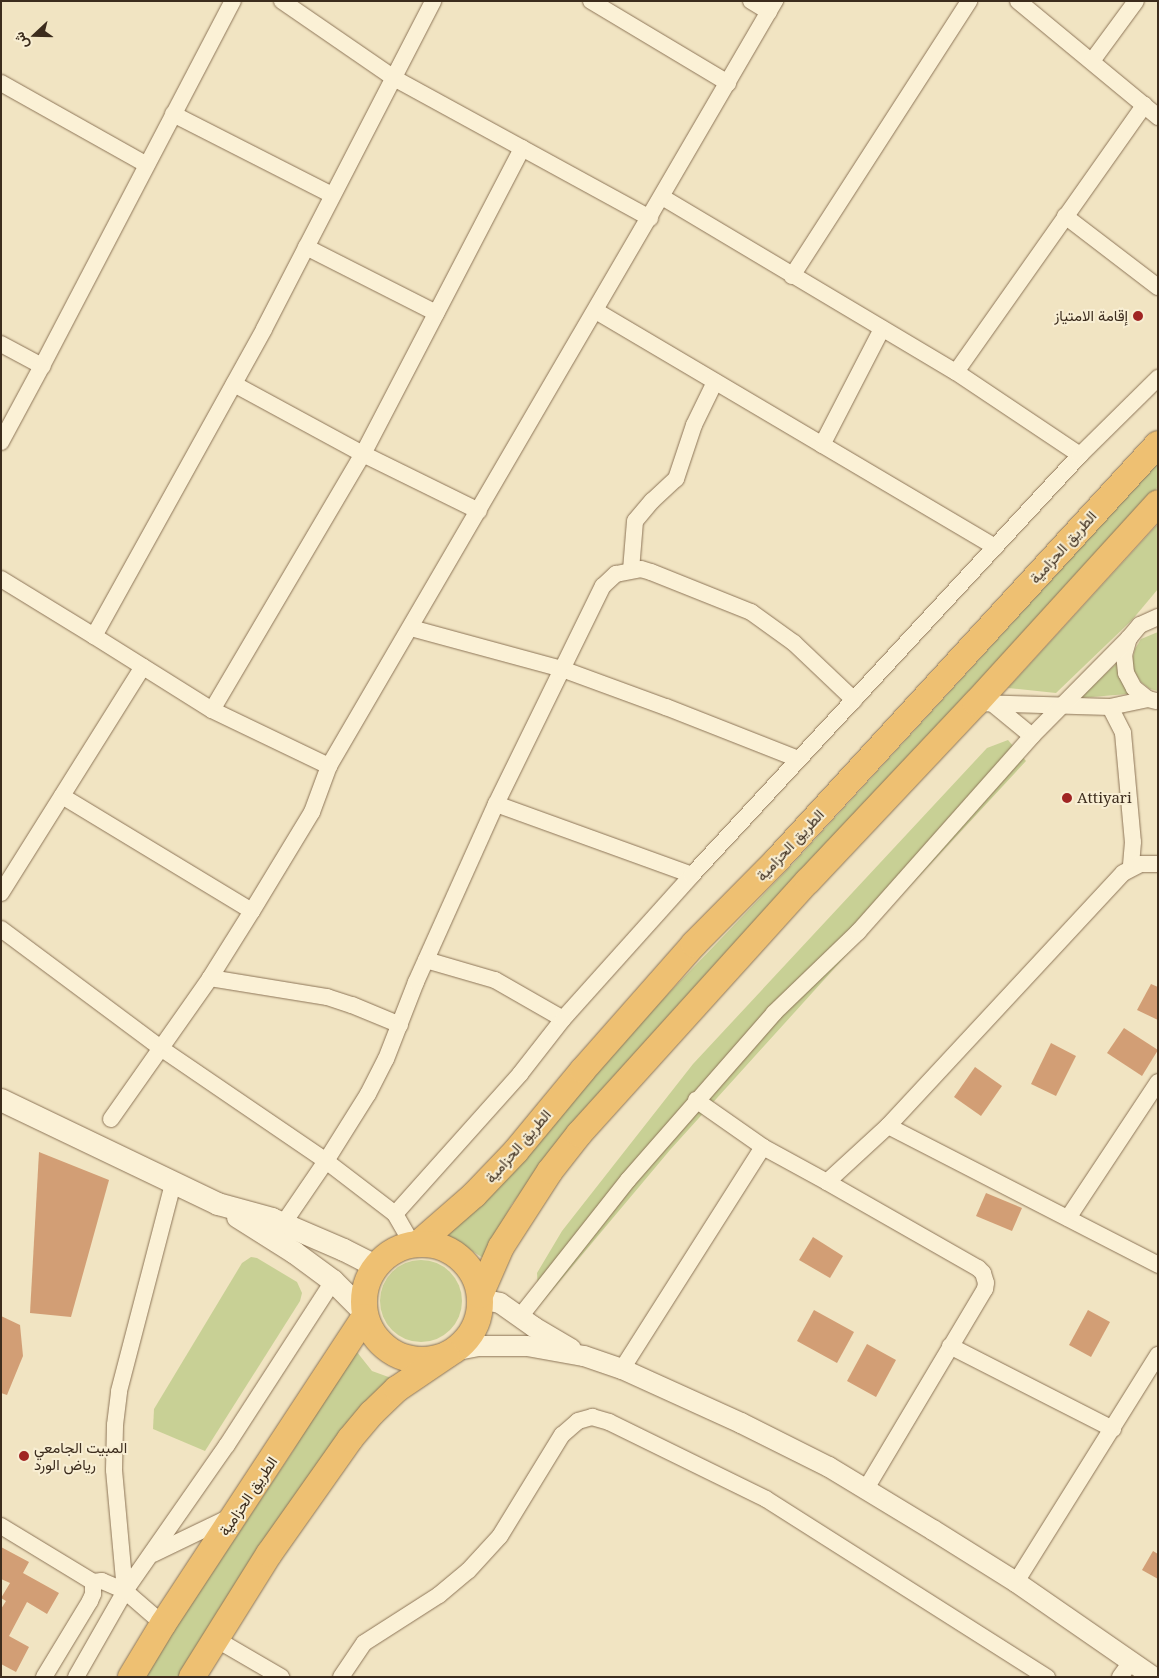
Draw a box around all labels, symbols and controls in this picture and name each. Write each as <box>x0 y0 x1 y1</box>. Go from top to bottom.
north arrow <box>10 10 60 60</box>
text: ش <box>9 29 32 52</box>
place label: إقامة الامتياز <box>1054 307 1128 325</box>
marker: إقامة الامتياز <box>1132 310 1144 322</box>
street label: الطريق الحزامية <box>1026 507 1100 587</box>
place label: Attiyari <box>1077 789 1132 807</box>
marker: Attiyari <box>1061 792 1073 804</box>
street label: الطريق الحزامية <box>752 805 828 885</box>
street label: الطريق الحزامية <box>481 1106 555 1186</box>
place label: المبيت الجامعي رياض الورد <box>34 1438 127 1473</box>
marker: المبيت الجامعي رياض الورد <box>18 1450 30 1462</box>
street label: الطريق الحزامية <box>215 1453 281 1539</box>

